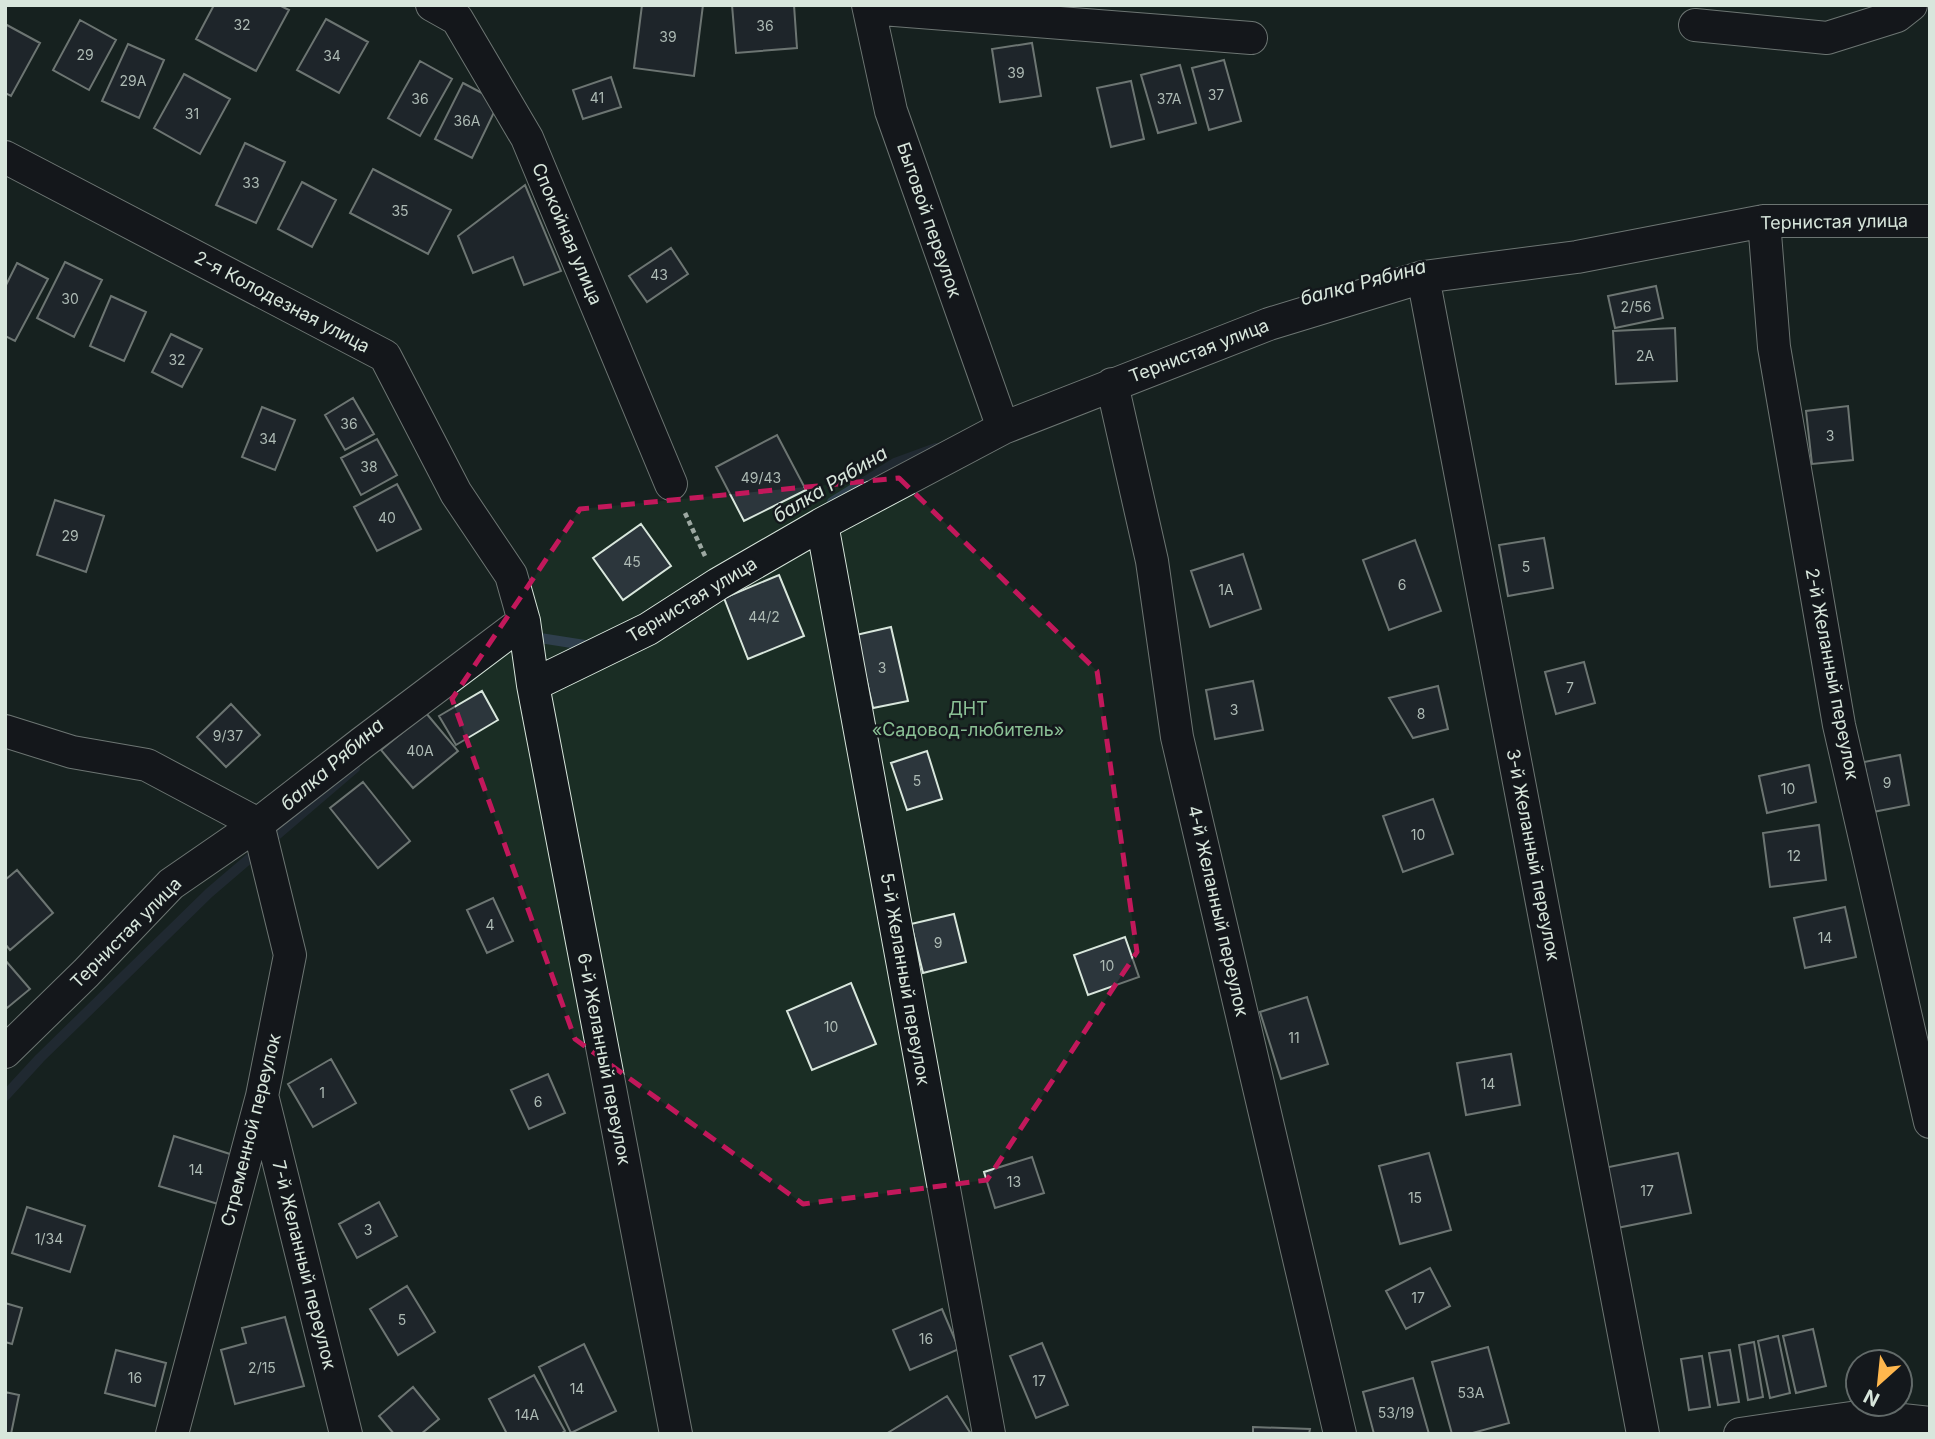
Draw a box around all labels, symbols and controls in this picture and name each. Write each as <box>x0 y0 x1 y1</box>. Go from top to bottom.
house number: 32 <box>233 16 251 33</box>
house number: 36 <box>756 17 774 34</box>
house number: 39 <box>659 28 677 45</box>
house number: 29 <box>76 46 94 63</box>
house number: 34 <box>323 47 341 64</box>
house number: 39 <box>1007 64 1025 81</box>
house number: 29А <box>120 72 147 89</box>
house number: 37 <box>1208 86 1224 103</box>
house number: 41 <box>590 89 604 106</box>
house number: 36 <box>411 90 429 107</box>
house number: 37А <box>1157 90 1182 107</box>
house number: 31 <box>185 105 199 122</box>
house number: 36А <box>454 112 481 129</box>
street label: Бытовой переулок <box>893 139 966 300</box>
street label: Спокойная улица <box>528 160 607 308</box>
house number: 33 <box>242 174 260 191</box>
house number: 35 <box>391 202 409 219</box>
street label: Тернистая улица <box>1760 210 1908 233</box>
street label: 2-я Колодезная улица <box>191 246 373 357</box>
water label: балка Рябина <box>1298 255 1429 310</box>
house number: 43 <box>650 266 668 283</box>
house number: 30 <box>61 290 79 307</box>
house number: 2/56 <box>1621 298 1651 315</box>
street label: Тернистая улица <box>1126 314 1272 387</box>
house number: 2А <box>1636 347 1654 364</box>
house number: 32 <box>168 351 186 368</box>
house number: 36 <box>340 415 358 432</box>
house number: 3 <box>1826 427 1834 444</box>
house number: 34 <box>259 430 277 447</box>
water label: балка Рябина <box>769 441 892 528</box>
house number: 38 <box>360 458 378 475</box>
house number: 49/43 <box>741 469 781 486</box>
house number: 40 <box>378 509 396 526</box>
house number: 29 <box>61 527 79 544</box>
street label: Тернистая улица <box>623 552 761 647</box>
house number: 45 <box>623 553 641 570</box>
house number: 5 <box>1522 558 1530 575</box>
street label: 2-й Желанный переулок <box>1802 566 1863 782</box>
house number: 6 <box>1398 576 1406 593</box>
house number: 1А <box>1218 581 1234 598</box>
house number: 44/2 <box>748 608 780 625</box>
house number: 3 <box>878 659 886 676</box>
house number: 7 <box>1566 679 1574 696</box>
park label: ДНТ «Садовод-любитель» <box>872 698 1064 740</box>
house number: 3 <box>1230 701 1238 718</box>
house number: 8 <box>1417 705 1425 722</box>
water label: балка Рябина <box>276 713 389 815</box>
house number: 9/37 <box>213 727 243 744</box>
house number: 40А <box>406 742 434 759</box>
street label: 3-й Желанный переулок <box>1503 747 1564 963</box>
house number: 5 <box>913 772 921 789</box>
house number: 9 <box>1883 774 1891 791</box>
house number: 10 <box>1781 780 1795 797</box>
street label: 4-й Желанный переулок <box>1184 803 1253 1019</box>
house number: 10 <box>1411 826 1425 843</box>
house number: 12 <box>1787 847 1801 864</box>
street label: 5-й Желанный переулок <box>876 871 935 1087</box>
street label: Тернистая улица <box>66 873 185 992</box>
house number: 4 <box>485 916 495 933</box>
house number: 14 <box>1818 929 1832 946</box>
house number: 9 <box>934 934 942 951</box>
street label: 6-й Желанный переулок <box>574 951 635 1167</box>
house number: 10 <box>1100 957 1114 974</box>
house number: 10 <box>824 1018 838 1035</box>
house number: 11 <box>1288 1029 1300 1046</box>
street label: Стременной переулок <box>216 1031 285 1228</box>
house number: 14 <box>1481 1075 1495 1092</box>
house number: 1 <box>319 1084 325 1101</box>
house number: 6 <box>534 1093 542 1110</box>
street label: 7-й Желанный переулок <box>268 1158 341 1372</box>
house number: 14 <box>189 1161 203 1178</box>
house number: 13 <box>1007 1173 1021 1190</box>
house number: 17 <box>1640 1182 1654 1199</box>
house number: 15 <box>1408 1189 1422 1206</box>
house number: 3 <box>364 1221 372 1238</box>
house number: 1/34 <box>35 1230 63 1247</box>
house number: 17 <box>1411 1289 1425 1306</box>
house number: 5 <box>398 1311 406 1328</box>
house number: 16 <box>919 1330 933 1347</box>
north arrow <box>1844 1348 1914 1418</box>
house number: 2/15 <box>248 1359 276 1376</box>
house number: 16 <box>128 1369 142 1386</box>
house number: 17 <box>1032 1372 1046 1389</box>
house number: 14 <box>570 1380 584 1397</box>
house number: 53А <box>1458 1384 1485 1401</box>
text: N <box>1860 1384 1883 1411</box>
house number: 53/19 <box>1378 1404 1414 1421</box>
house number: 14А <box>515 1406 540 1423</box>

